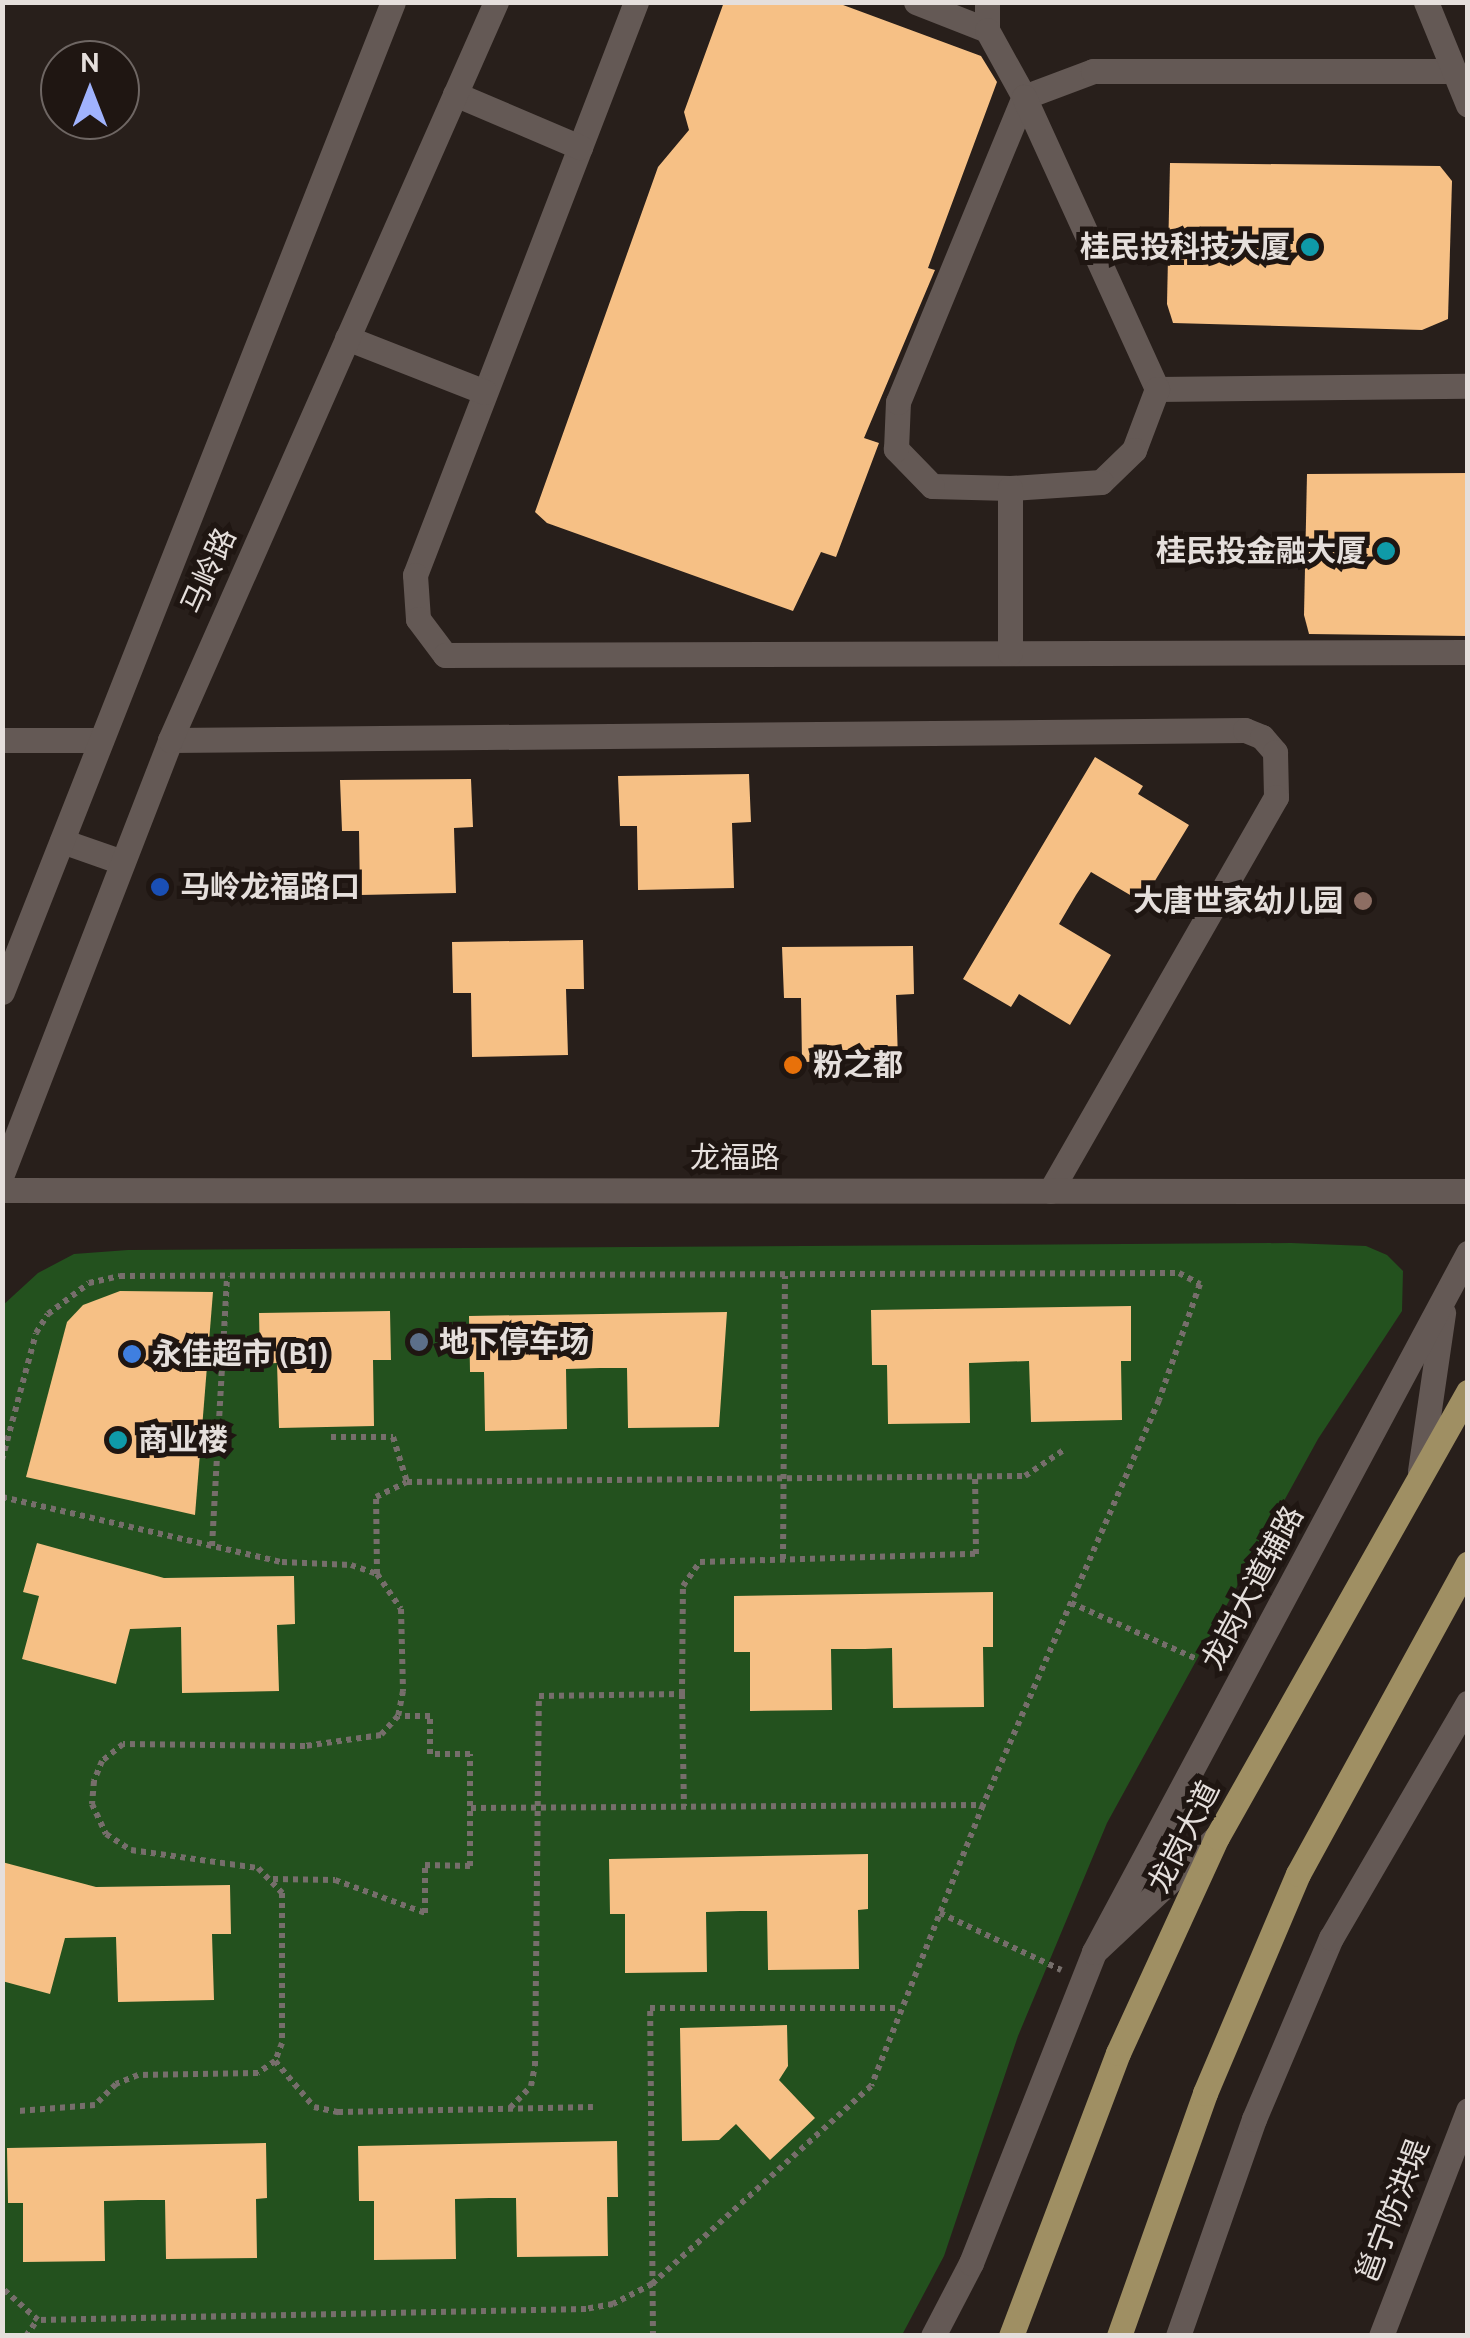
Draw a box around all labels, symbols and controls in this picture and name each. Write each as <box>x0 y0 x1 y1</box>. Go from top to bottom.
north arrow <box>40 40 140 140</box>
text: N <box>80 45 100 79</box>
place label: 桂民投科技大厦 <box>1080 229 1290 265</box>
marker: 桂民投科技大厦 <box>1299 236 1321 258</box>
street label: 马岭路 <box>174 523 244 619</box>
place label: 桂民投金融大厦 <box>1156 533 1366 569</box>
marker: 桂民投金融大厦 <box>1375 540 1397 562</box>
place label: 马岭龙福路口 <box>180 869 360 905</box>
marker: 马岭龙福路口 <box>149 876 171 898</box>
place label: 大唐世家幼儿园 <box>1133 883 1343 919</box>
marker: 大唐世家幼儿园 <box>1352 890 1374 912</box>
place label: 粉之都 <box>813 1047 903 1083</box>
marker: 粉之都 <box>782 1054 804 1076</box>
street label: 龙福路 <box>690 1140 780 1176</box>
place label: 地下停车场 <box>439 1324 589 1360</box>
marker: 地下停车场 <box>408 1331 430 1353</box>
place label: 永佳超市 (B1) <box>152 1336 328 1372</box>
marker: 永佳超市 (B1) <box>121 1343 143 1365</box>
place label: 商业楼 <box>138 1422 228 1458</box>
marker: 商业楼 <box>107 1429 129 1451</box>
street label: 龙岗大道辅路 <box>1195 1500 1311 1676</box>
street label: 龙岗大道 <box>1141 1775 1227 1899</box>
street label: 邕宁防洪堤 <box>1349 2135 1437 2287</box>

